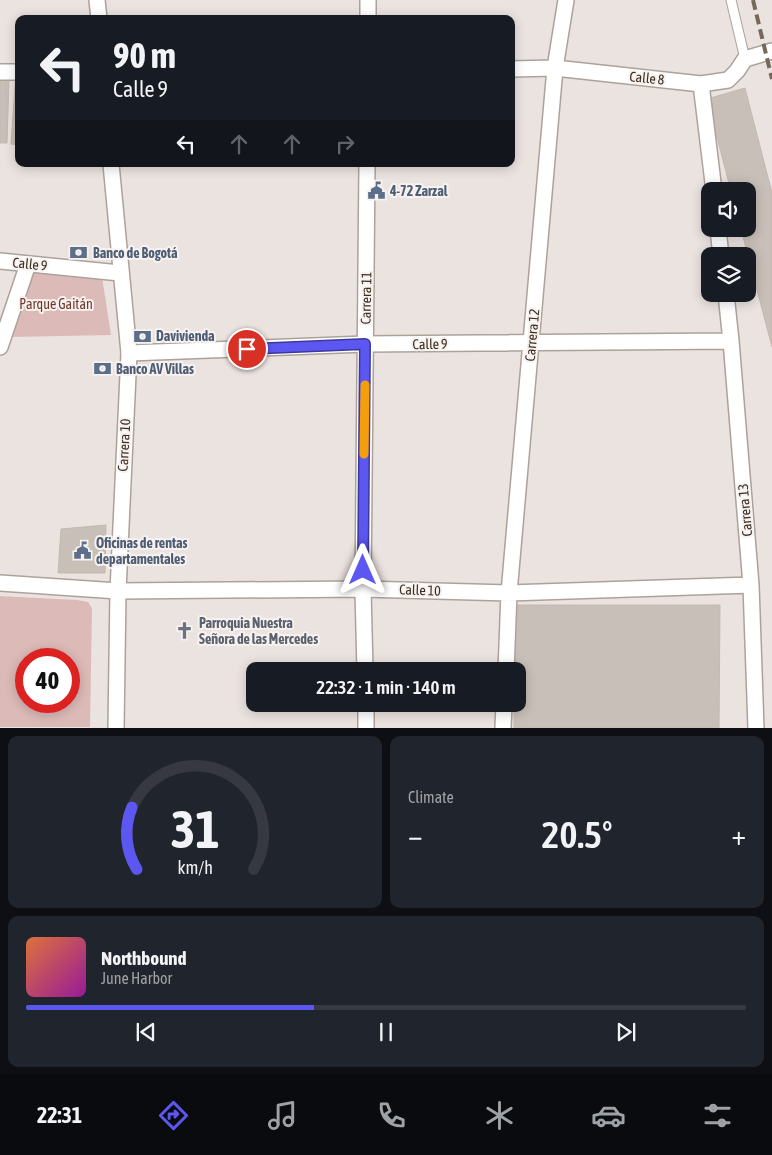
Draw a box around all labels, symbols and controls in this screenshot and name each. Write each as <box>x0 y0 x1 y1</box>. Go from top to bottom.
icon: left <box>30 35 95 100</box>
text: 90 m <box>113 35 176 75</box>
street label: Calle 8 <box>629 68 666 88</box>
text: Calle 9 <box>113 76 168 102</box>
icon: left <box>172 130 200 158</box>
icon: ahead <box>225 130 253 158</box>
icon: ahead <box>278 130 306 158</box>
icon: right <box>331 130 359 158</box>
public building icon: 4-72 Zarzal <box>366 181 386 201</box>
map controls <box>701 182 756 302</box>
button: sound <box>701 182 756 237</box>
place label: 4-72 Zarzal <box>389 183 448 199</box>
bank icon: Banco de Bogotá <box>69 243 89 263</box>
place label: Banco de Bogotá <box>93 245 178 261</box>
button: layers <box>701 247 756 302</box>
street label: Calle 9 <box>12 254 48 274</box>
street label: Carrera 11 <box>358 271 374 325</box>
park label: Parque Gaitán <box>19 296 93 312</box>
street label: Carrera 12 <box>522 308 542 362</box>
bank icon: Davivienda <box>132 326 152 346</box>
place label: Davivienda <box>156 328 215 344</box>
pin <box>226 328 268 370</box>
icon: arrive <box>233 335 261 363</box>
street label: Calle 9 <box>412 336 448 352</box>
bank icon: Banco AV Villas <box>92 359 112 379</box>
place label: Banco AV Villas <box>116 361 194 377</box>
street label: Carrera 10 <box>115 418 133 472</box>
street label: Carrera 13 <box>735 483 755 537</box>
place label: Oficinas de rentas departamentales <box>96 535 188 567</box>
public building icon: Oficinas de rentas departamentales <box>72 541 92 561</box>
position arrow <box>336 543 388 595</box>
street label: Calle 10 <box>399 581 441 599</box>
place label: Parroquia Nuestra Señora de las Mercedes <box>199 615 318 647</box>
church icon: Parroquia Nuestra Señora de las Mercedes <box>175 621 195 641</box>
speed limit sign: 40 <box>15 648 80 713</box>
text: 22:32 · 1 min · 140 m <box>316 676 456 698</box>
text: Climate <box>408 788 454 806</box>
text: 31 <box>171 799 219 859</box>
text: 20.5° <box>542 813 612 856</box>
text: − <box>408 819 423 851</box>
text: + <box>731 819 746 851</box>
text: km/h <box>177 857 213 878</box>
text: Northbound <box>101 947 187 969</box>
text: June Harbor <box>101 969 172 987</box>
icon: previous <box>132 1018 160 1046</box>
icon: pause <box>372 1018 400 1046</box>
icon: next <box>612 1018 640 1046</box>
icon: directions <box>156 1098 191 1133</box>
icon: music <box>265 1098 300 1133</box>
icon: phone <box>374 1098 409 1133</box>
icon: climate <box>482 1098 517 1133</box>
icon: car <box>591 1098 626 1133</box>
icon: filters <box>700 1098 735 1133</box>
text: 22:31 <box>37 1102 82 1128</box>

